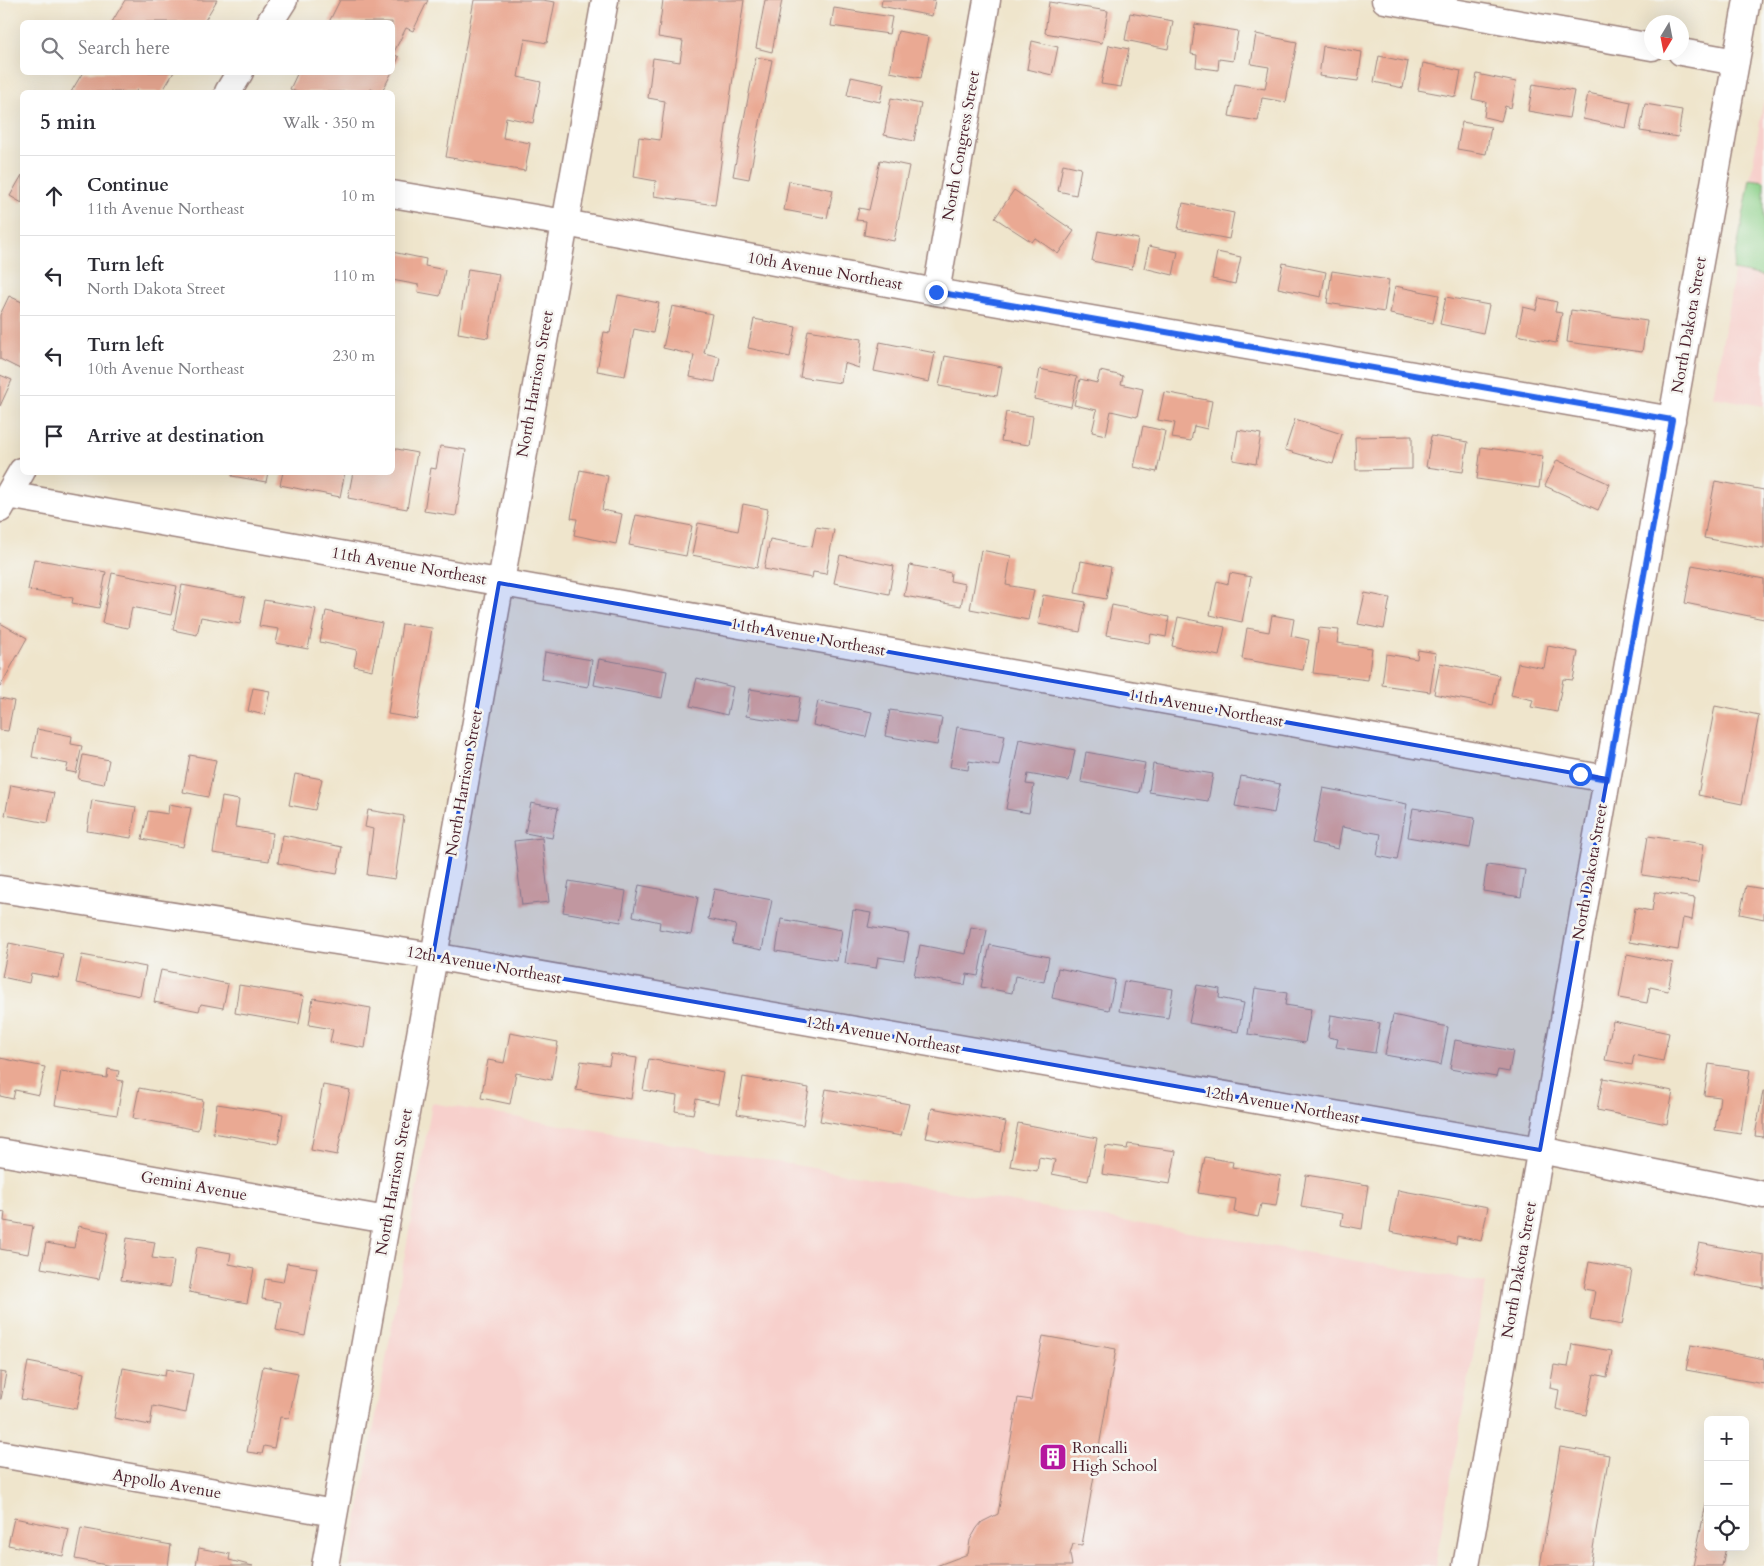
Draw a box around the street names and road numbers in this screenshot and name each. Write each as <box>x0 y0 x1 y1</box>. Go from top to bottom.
street label: North Congress Street <box>937 69 985 223</box>
street label: 10th Avenue Northeast <box>746 247 904 295</box>
street label: North Dakota Street <box>1666 255 1712 395</box>
street label: North Harrison Street <box>511 309 559 459</box>
street label: 11th Avenue Northeast <box>330 542 488 590</box>
street label: 11th Avenue Northeast <box>729 613 887 661</box>
street label: 11th Avenue Northeast <box>1127 684 1285 732</box>
street label: North Harrison Street <box>440 708 488 858</box>
street label: North Dakota Street <box>1567 802 1613 942</box>
street label: 12th Avenue Northeast <box>405 941 563 989</box>
street label: 12th Avenue Northeast <box>804 1011 962 1059</box>
street label: 12th Avenue Northeast <box>1203 1081 1361 1129</box>
street label: North Harrison Street <box>370 1107 418 1257</box>
street label: Gemini Avenue <box>139 1166 249 1206</box>
street label: North Dakota Street <box>1496 1200 1542 1340</box>
street label: Appollo Avenue <box>111 1464 223 1504</box>

